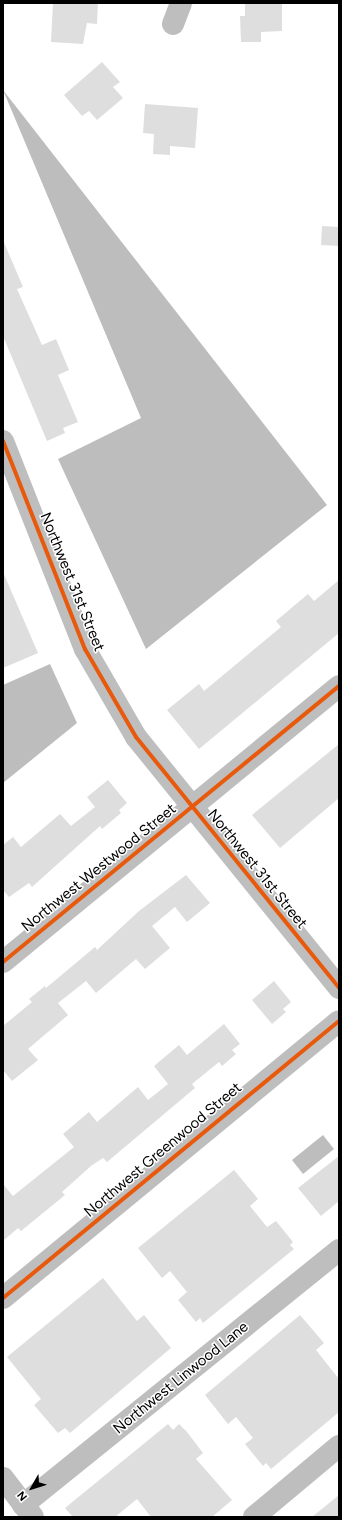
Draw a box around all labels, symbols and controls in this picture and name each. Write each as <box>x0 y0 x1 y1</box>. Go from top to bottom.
street label: Northwest 31st Street <box>36 510 108 654</box>
street label: Northwest Westwood Street <box>18 800 180 936</box>
street label: Northwest 31st Street <box>203 806 311 932</box>
street label: Northwest Greenwood Street <box>81 1079 245 1221</box>
street label: Northwest Linwood Lane <box>110 1318 252 1438</box>
north arrow <box>12 1468 52 1508</box>
text: N <box>15 1488 30 1503</box>

